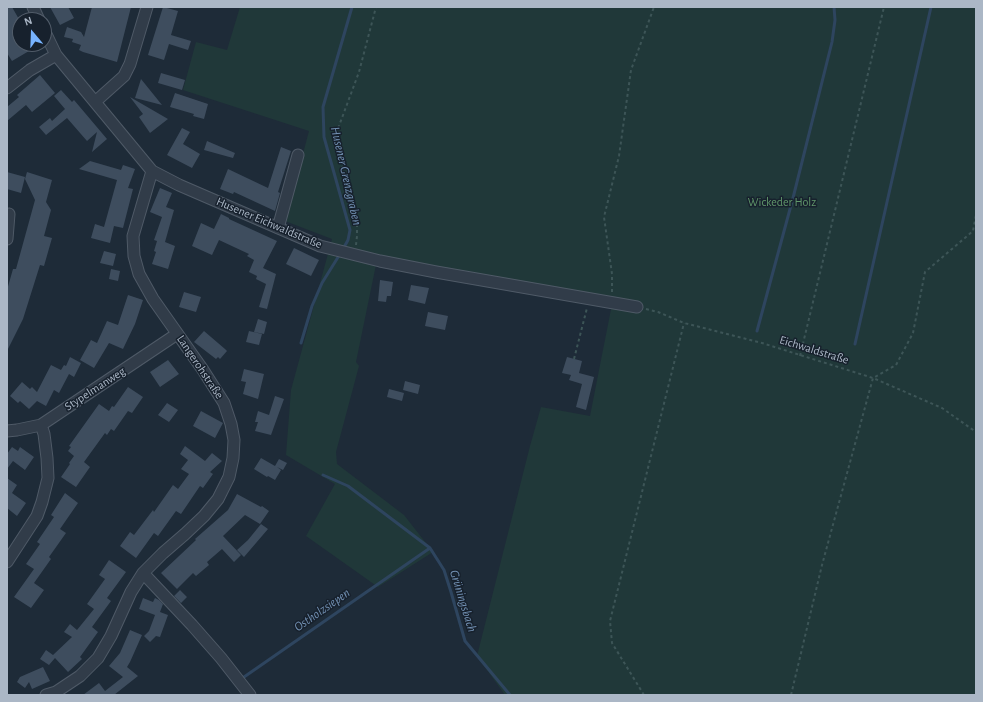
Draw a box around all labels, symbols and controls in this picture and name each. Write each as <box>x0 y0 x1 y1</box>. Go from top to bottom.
north arrow <box>12 12 52 52</box>
text: N <box>23 15 34 28</box>
water label: Husener Grenzgraben <box>327 125 365 227</box>
street label: Husener Eichwaldstraße <box>214 194 324 252</box>
park label: Wickeder Holz <box>748 195 816 209</box>
street label: Langerohstraße <box>173 332 227 402</box>
street label: Eichwaldstraße <box>778 333 850 367</box>
street label: Stypelmanweg <box>62 364 128 414</box>
water label: Grüningsbach <box>446 568 480 634</box>
water label: Ostholzsiepen <box>291 585 353 635</box>

